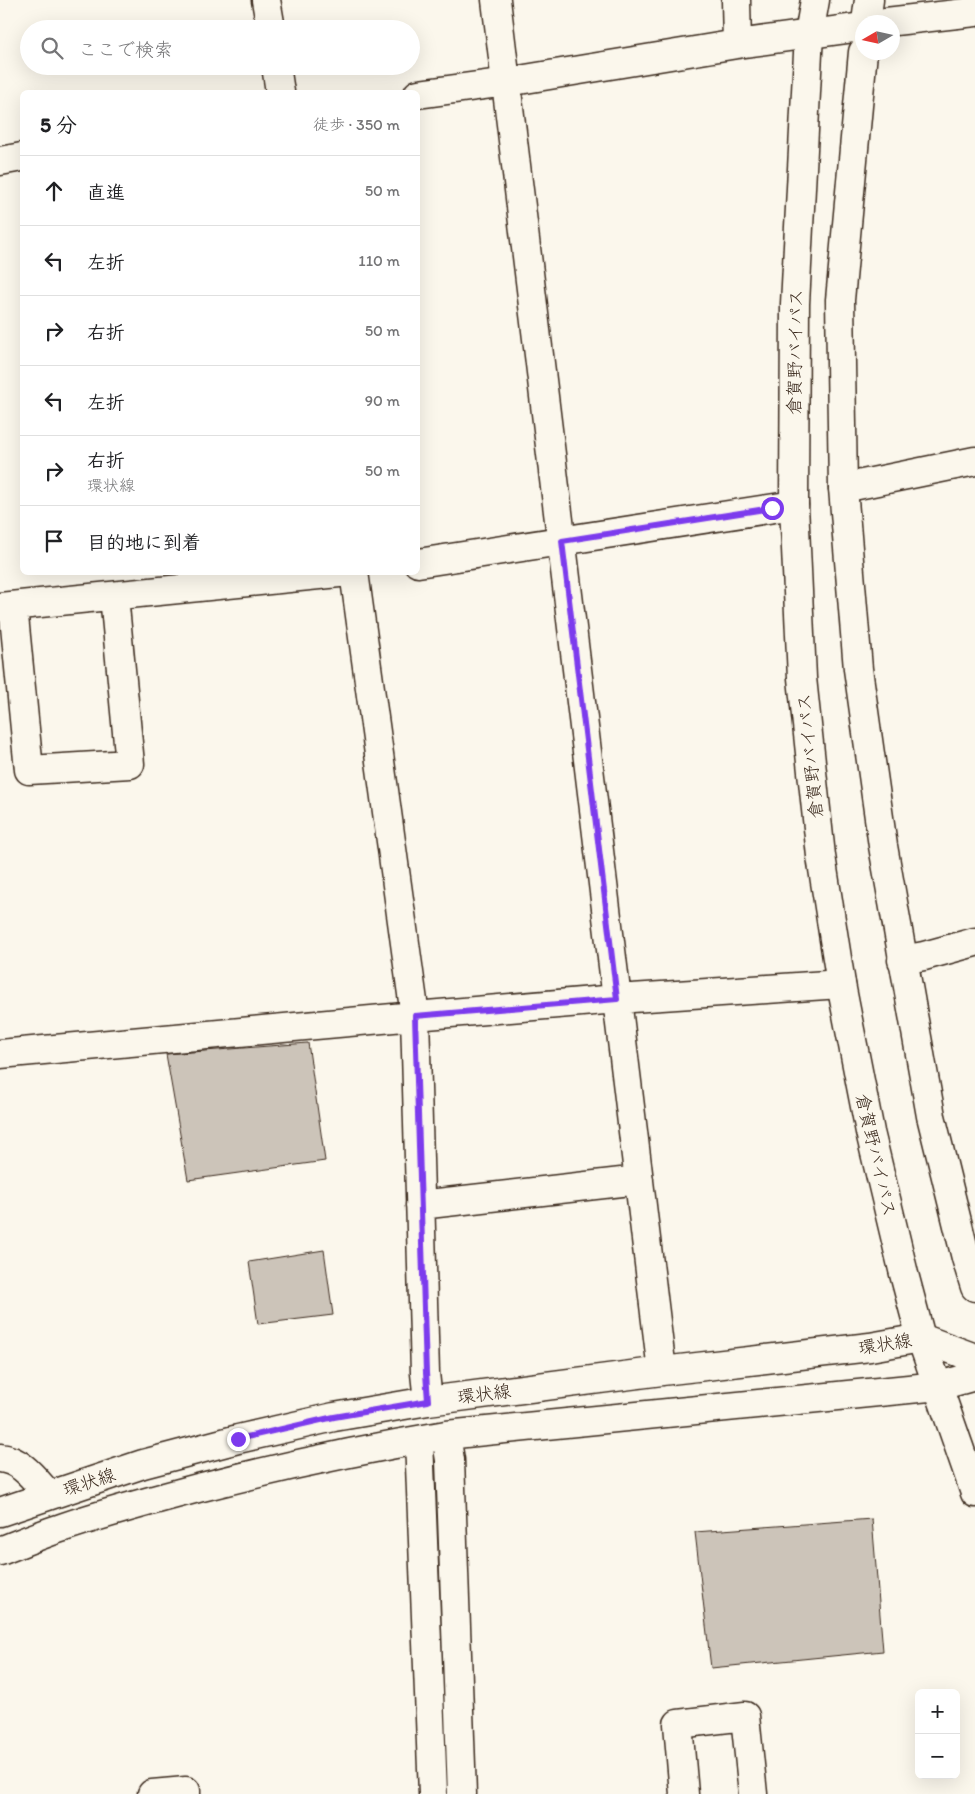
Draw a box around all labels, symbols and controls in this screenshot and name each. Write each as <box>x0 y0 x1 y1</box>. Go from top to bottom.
north arrow <box>855 15 900 60</box>
search box <box>20 20 420 75</box>
icon: search <box>38 34 66 62</box>
text: ここで検索 <box>78 38 173 61</box>
text: 5 分 <box>40 112 77 137</box>
text: 徒歩 · 350 m <box>313 115 400 134</box>
icon: ahead <box>40 177 68 205</box>
text: 直進 <box>87 181 125 204</box>
text: 50 m <box>365 181 400 200</box>
icon: left <box>40 247 68 275</box>
text: 左折 <box>87 251 125 274</box>
text: 110 m <box>358 251 400 270</box>
street label: 倉賀野バイパス <box>783 289 807 415</box>
icon: right <box>40 317 68 345</box>
text: 右折 <box>87 321 125 344</box>
text: 50 m <box>365 321 400 340</box>
icon: left <box>40 387 68 415</box>
text: 左折 <box>87 391 125 414</box>
text: 90 m <box>365 391 400 410</box>
text: 右折 <box>87 449 125 472</box>
icon: right <box>40 457 68 485</box>
text: 50 m <box>365 461 400 480</box>
text: 環状線 <box>87 476 135 495</box>
route start <box>761 497 784 520</box>
icon: arrive <box>40 527 68 555</box>
text: 目的地に到着 <box>87 531 201 554</box>
street label: 倉賀野バイパス <box>792 692 828 820</box>
street label: 倉賀野バイパス <box>851 1091 901 1219</box>
street label: 環状線 <box>857 1329 913 1359</box>
street label: 環状線 <box>456 1380 512 1408</box>
route end <box>227 1428 250 1451</box>
street label: 環状線 <box>60 1463 118 1501</box>
map controls <box>915 1689 960 1779</box>
button: + <box>915 1689 960 1734</box>
button: − <box>915 1734 960 1779</box>

